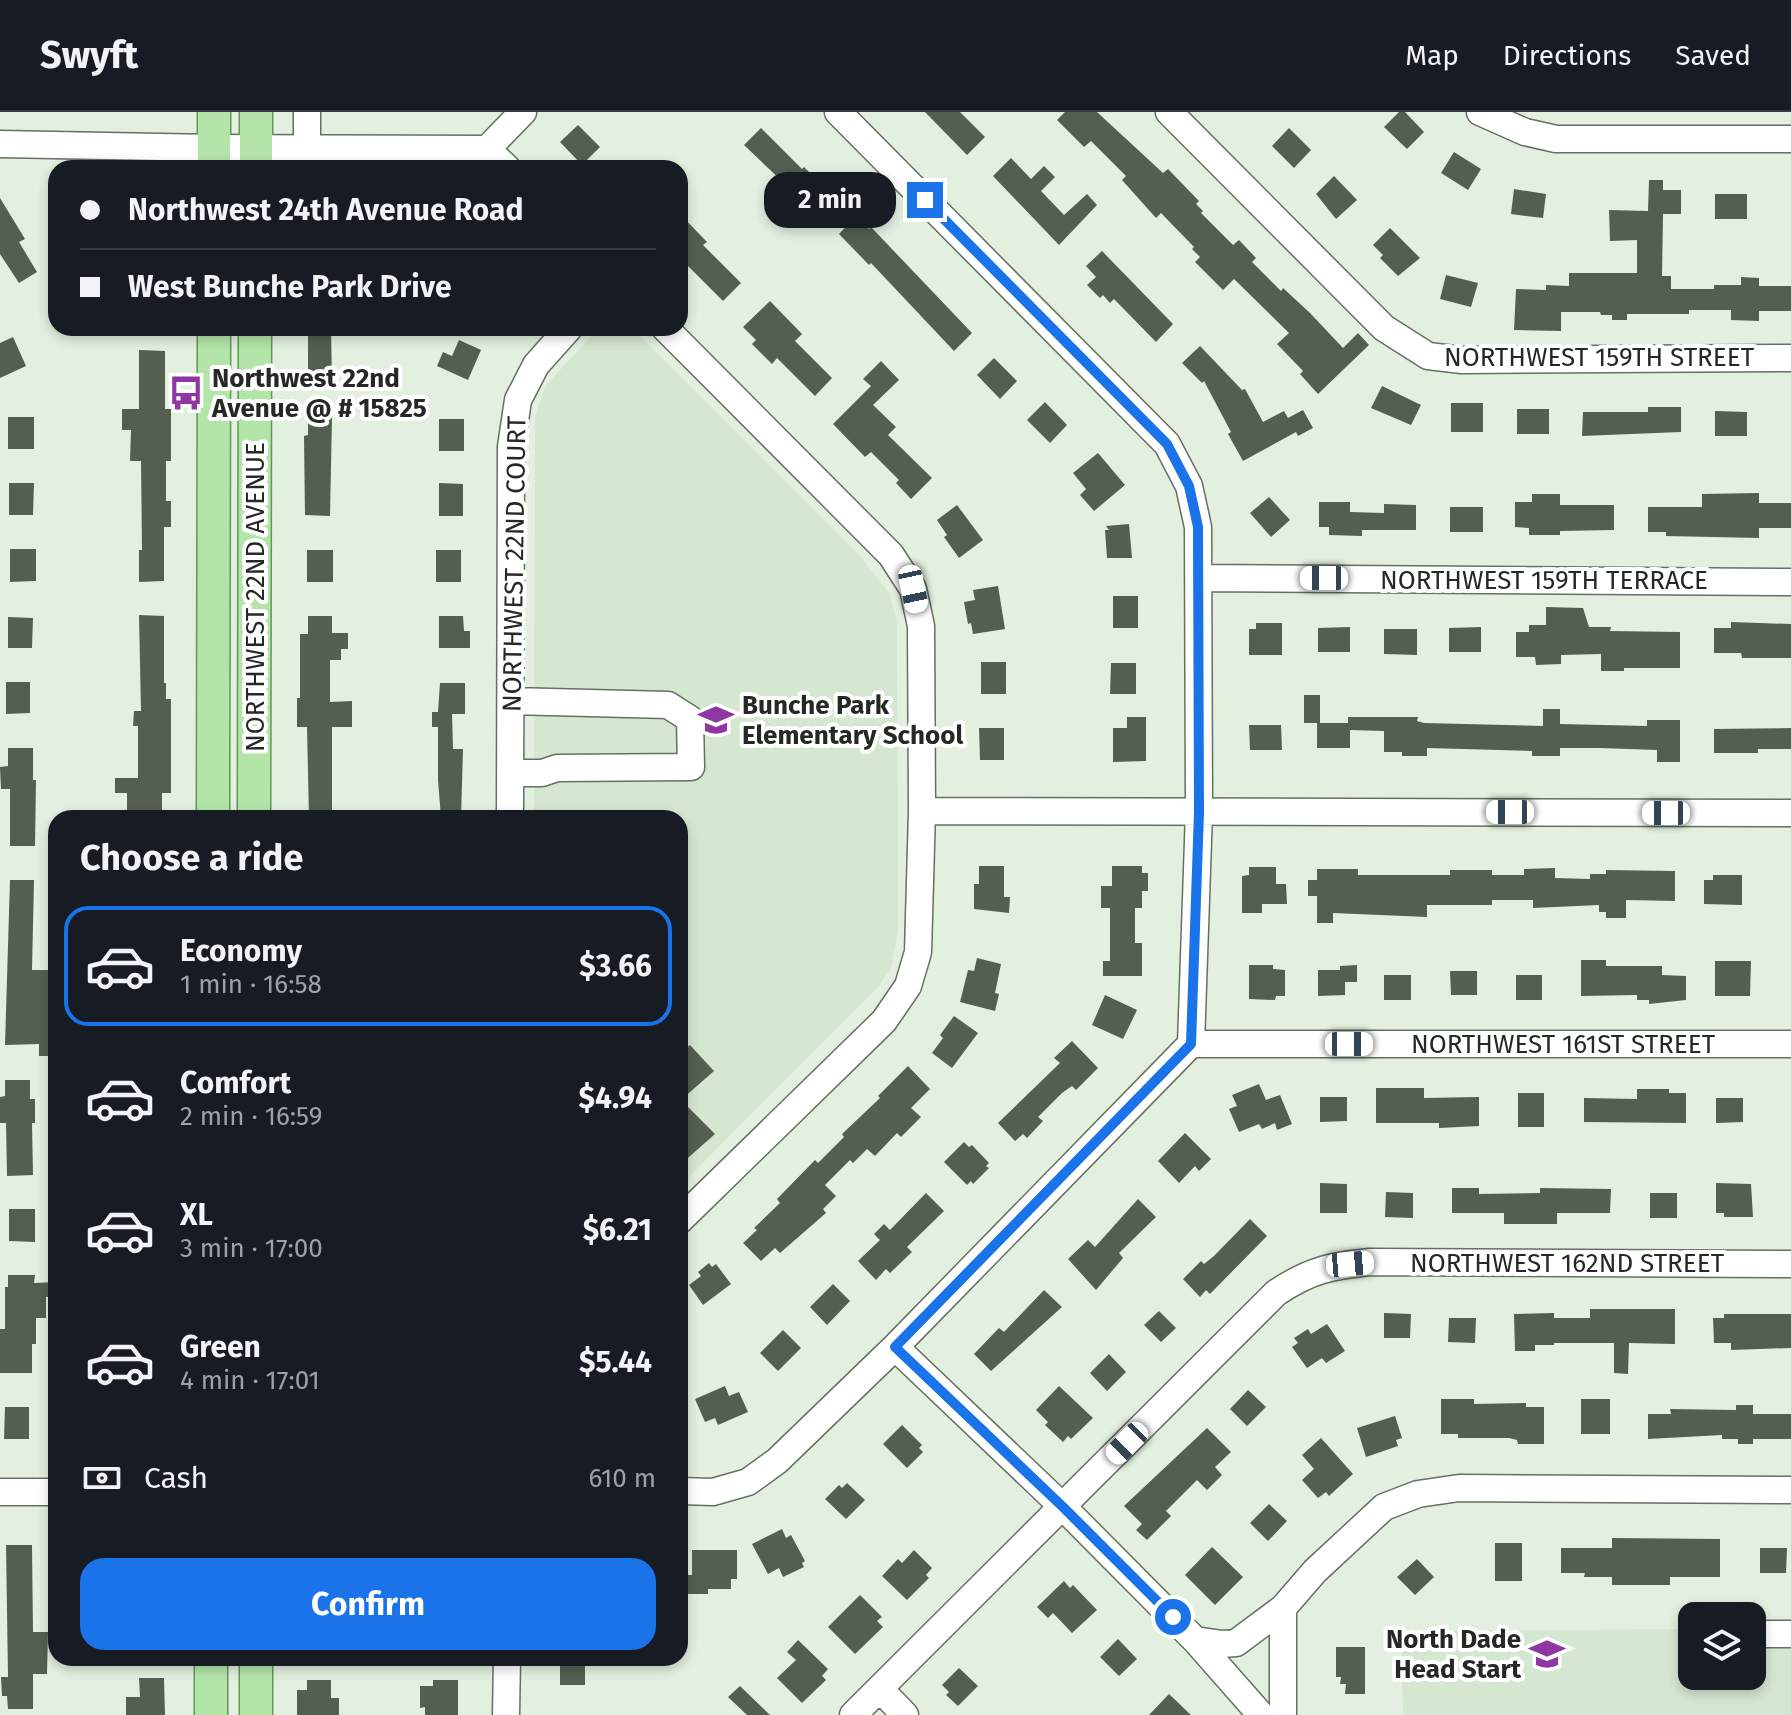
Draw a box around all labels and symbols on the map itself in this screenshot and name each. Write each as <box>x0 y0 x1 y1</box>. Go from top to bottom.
callout: 2 min <box>765 172 897 228</box>
route end <box>907 182 943 218</box>
street label: NORTHWEST 159TH STREET <box>1444 342 1755 373</box>
place label: Northwest 22nd Avenue @ # 15825 <box>211 363 427 424</box>
bus stop icon: Northwest 22nd Avenue @ # 15825 <box>167 374 205 412</box>
street label: NORTHWEST 22ND COURT <box>496 415 533 712</box>
street label: NORTHWEST 22ND AVENUE <box>240 442 271 752</box>
car <box>896 563 930 615</box>
street label: NORTHWEST 159TH TERRACE <box>1380 565 1708 596</box>
car <box>1300 566 1348 590</box>
place label: Bunche Park Elementary School <box>742 690 963 751</box>
school or university icon: Bunche Park Elementary School <box>697 701 735 739</box>
car <box>1486 800 1534 824</box>
car <box>1642 801 1690 825</box>
street label: NORTHWEST 161ST STREET <box>1411 1029 1716 1060</box>
car <box>1325 1032 1373 1056</box>
street label: NORTHWEST 162ND STREET <box>1410 1248 1725 1279</box>
car <box>1325 1250 1375 1278</box>
car <box>1102 1418 1152 1468</box>
route start <box>1155 1599 1191 1635</box>
place label: North Dade Head Start <box>1386 1624 1522 1685</box>
school or university icon: North Dade Head Start <box>1528 1635 1566 1673</box>

